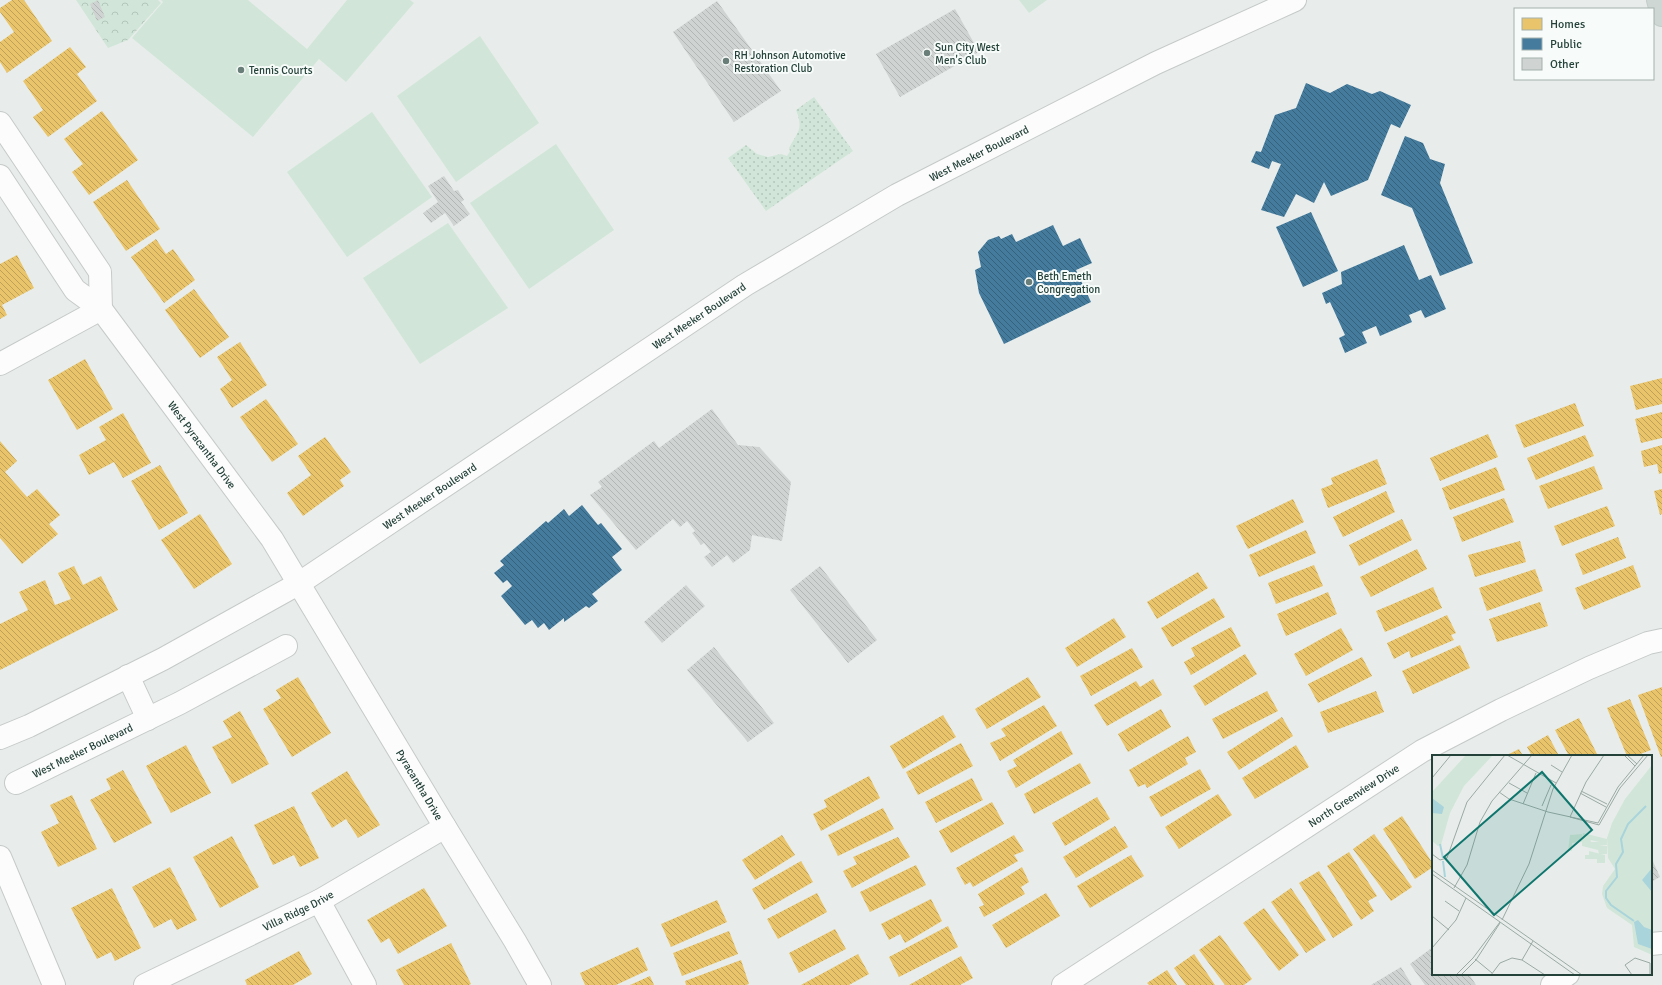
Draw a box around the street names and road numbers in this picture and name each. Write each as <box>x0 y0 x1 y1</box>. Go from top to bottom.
street label: West Meeker Boulevard <box>927 122 1031 184</box>
street label: West Meeker Boulevard <box>650 280 748 352</box>
street label: West Pyracantha Drive <box>165 399 239 491</box>
street label: West Meeker Boulevard <box>380 460 479 532</box>
street label: West Meeker Boulevard <box>30 721 135 781</box>
street label: Pyracantha Drive <box>393 747 446 823</box>
street label: North Greenview Drive <box>1306 761 1402 830</box>
street label: Villa Ridge Drive <box>260 888 336 934</box>

